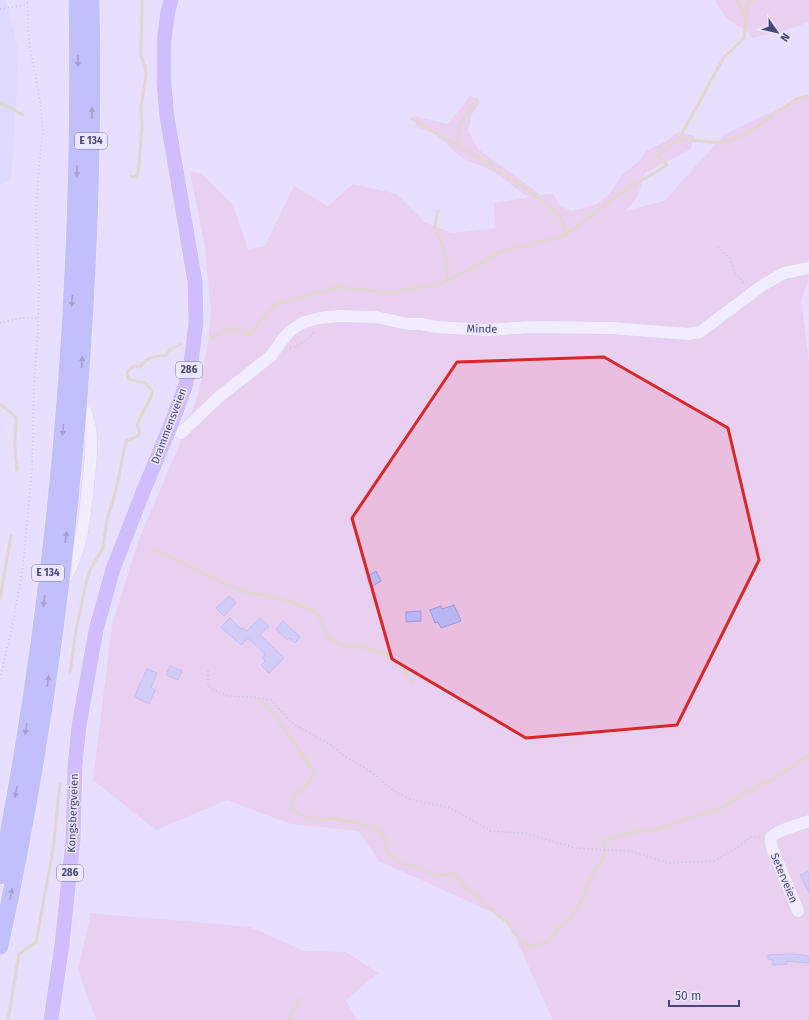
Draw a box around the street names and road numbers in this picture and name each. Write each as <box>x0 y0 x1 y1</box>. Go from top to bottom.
road number: E 134 <box>75 133 107 149</box>
street label: Minde <box>467 322 497 336</box>
road number: 286 <box>176 362 202 378</box>
street label: Drammensveien <box>149 386 189 466</box>
road number: E 134 <box>32 565 64 581</box>
street label: Kongsbergveien <box>65 773 81 853</box>
street label: Seterveien <box>768 851 800 905</box>
road number: 286 <box>57 865 83 881</box>

